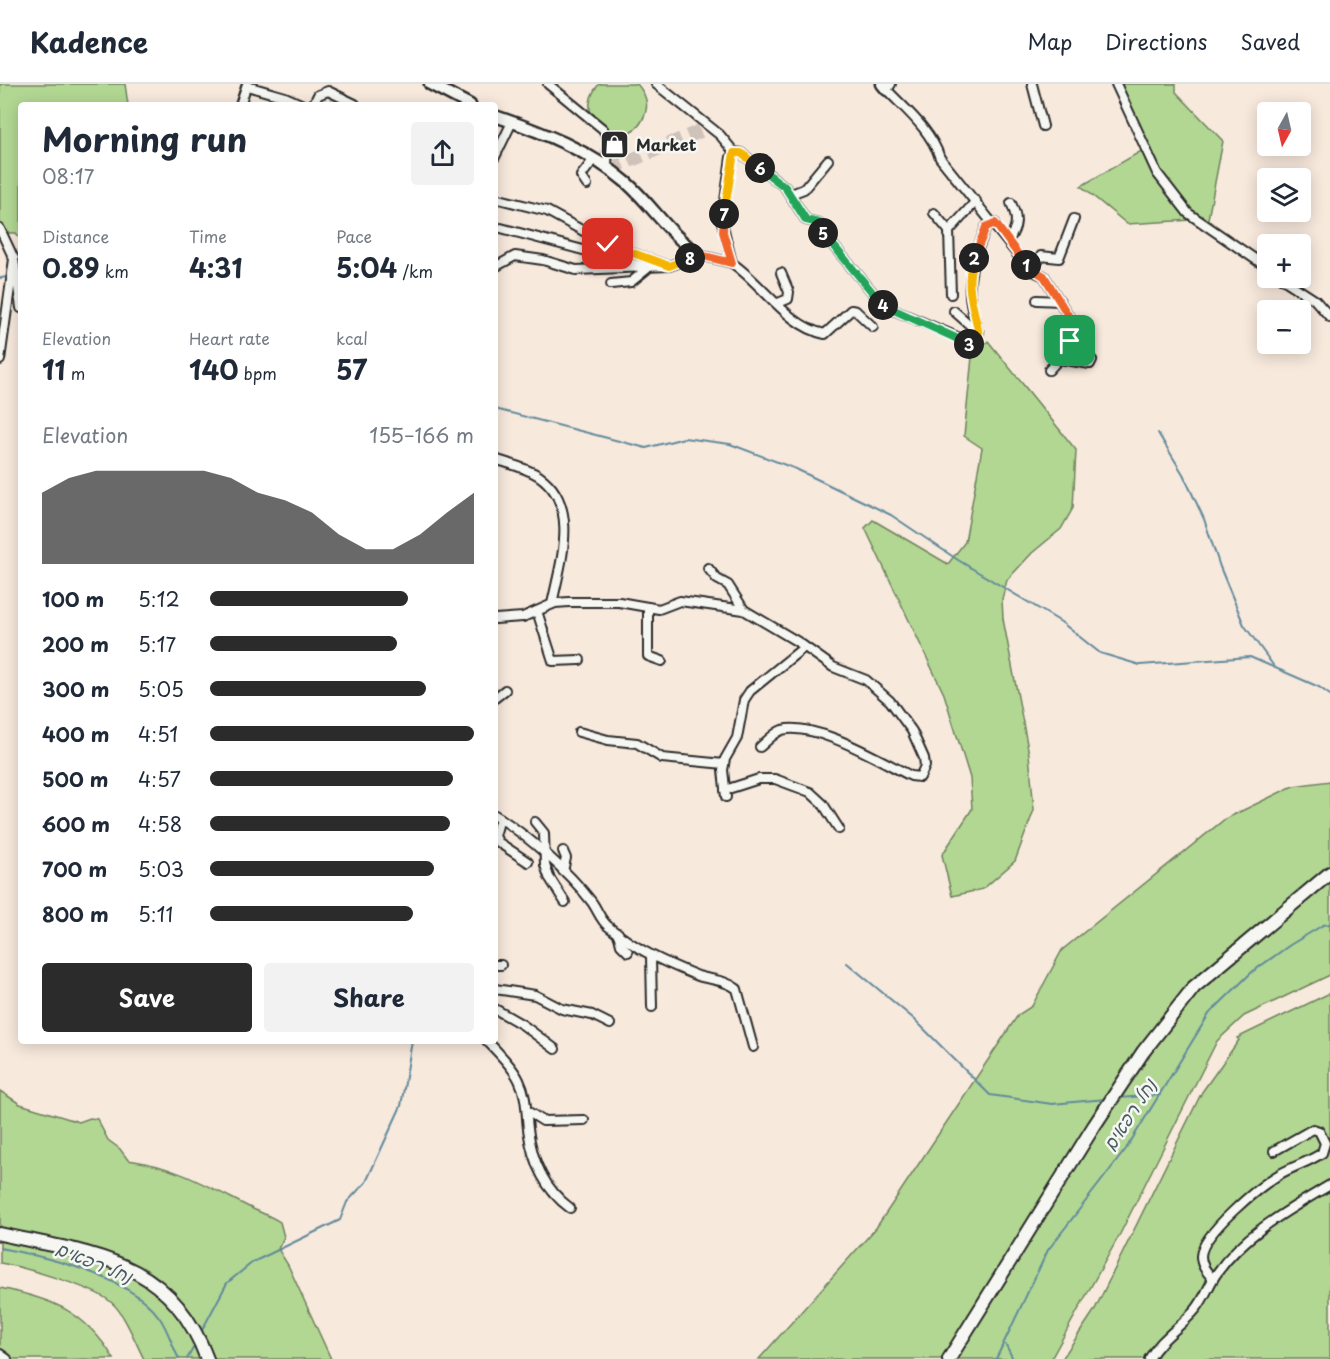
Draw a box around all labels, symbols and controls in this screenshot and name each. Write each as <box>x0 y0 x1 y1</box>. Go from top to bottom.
text: Kadence <box>30 20 148 63</box>
text: Map <box>1027 25 1072 57</box>
text: Directions <box>1105 25 1207 57</box>
text: Saved <box>1240 25 1300 57</box>
north arrow <box>1257 102 1311 156</box>
map controls <box>1257 102 1311 354</box>
text: Morning run <box>42 113 247 163</box>
button: share <box>411 122 474 185</box>
shop icon: Market <box>599 129 631 161</box>
place label: Market <box>636 132 697 156</box>
pin: 6 <box>745 153 775 183</box>
text: 6 <box>754 156 766 180</box>
text: 08:17 <box>42 161 94 191</box>
button: layers <box>1257 168 1311 222</box>
pin: 7 <box>709 199 739 229</box>
text: 7 <box>719 202 729 226</box>
pin <box>582 218 633 269</box>
pin: 5 <box>808 218 838 248</box>
text: 5 <box>818 221 828 245</box>
text: Distance <box>42 224 109 248</box>
text: Time <box>189 224 227 248</box>
text: Pace <box>336 224 372 248</box>
icon: check <box>591 227 624 260</box>
button: + <box>1257 234 1311 288</box>
pin: 8 <box>675 243 705 273</box>
pin: 2 <box>959 243 989 273</box>
text: 8 <box>685 246 695 270</box>
text: 2 <box>968 246 980 270</box>
text: 0.89 <box>42 248 100 287</box>
text: 4:31 <box>189 248 243 287</box>
text: 5:04 <box>336 248 397 287</box>
pin: 1 <box>1011 250 1041 280</box>
text: 1 <box>1022 253 1030 277</box>
text: km <box>100 259 129 283</box>
text: /km <box>397 259 433 283</box>
pin: 4 <box>868 290 898 320</box>
text: 4 <box>878 293 888 317</box>
button: − <box>1257 300 1311 354</box>
pin <box>1044 315 1095 366</box>
icon: arrive <box>1053 324 1086 357</box>
text: Elevation <box>42 326 111 350</box>
text: Heart rate <box>189 326 270 350</box>
text: kcal <box>336 326 368 350</box>
pin: 3 <box>954 329 984 359</box>
text: 3 <box>964 332 974 356</box>
text: 11 <box>42 350 66 389</box>
text: 140 <box>189 350 239 389</box>
text: 57 <box>336 350 367 389</box>
text: m <box>66 361 85 385</box>
text: bpm <box>239 361 277 385</box>
text: Elevation <box>42 420 128 450</box>
text: 155–166 m <box>369 420 474 450</box>
text: 100 m <box>42 584 104 614</box>
text: 5:12 <box>138 584 180 614</box>
text: 200 m <box>42 629 109 659</box>
text: 5:17 <box>138 629 176 659</box>
text: 300 m <box>42 674 110 704</box>
text: 5:05 <box>138 674 184 704</box>
text: 400 m <box>42 719 110 749</box>
text: 4:51 <box>138 719 178 749</box>
text: 500 m <box>42 764 109 794</box>
text: 4:57 <box>138 764 181 794</box>
text: 600 m <box>42 809 110 839</box>
text: 4:58 <box>138 809 182 839</box>
text: 700 m <box>42 854 107 884</box>
text: 5:03 <box>138 854 184 884</box>
text: 800 m <box>42 899 109 929</box>
text: 5:11 <box>138 899 173 929</box>
button: Save <box>42 963 252 1032</box>
button: Share <box>264 963 474 1032</box>
water label: נחל רפאים <box>1096 1072 1163 1155</box>
water label: נחל רפאים <box>52 1234 138 1290</box>

